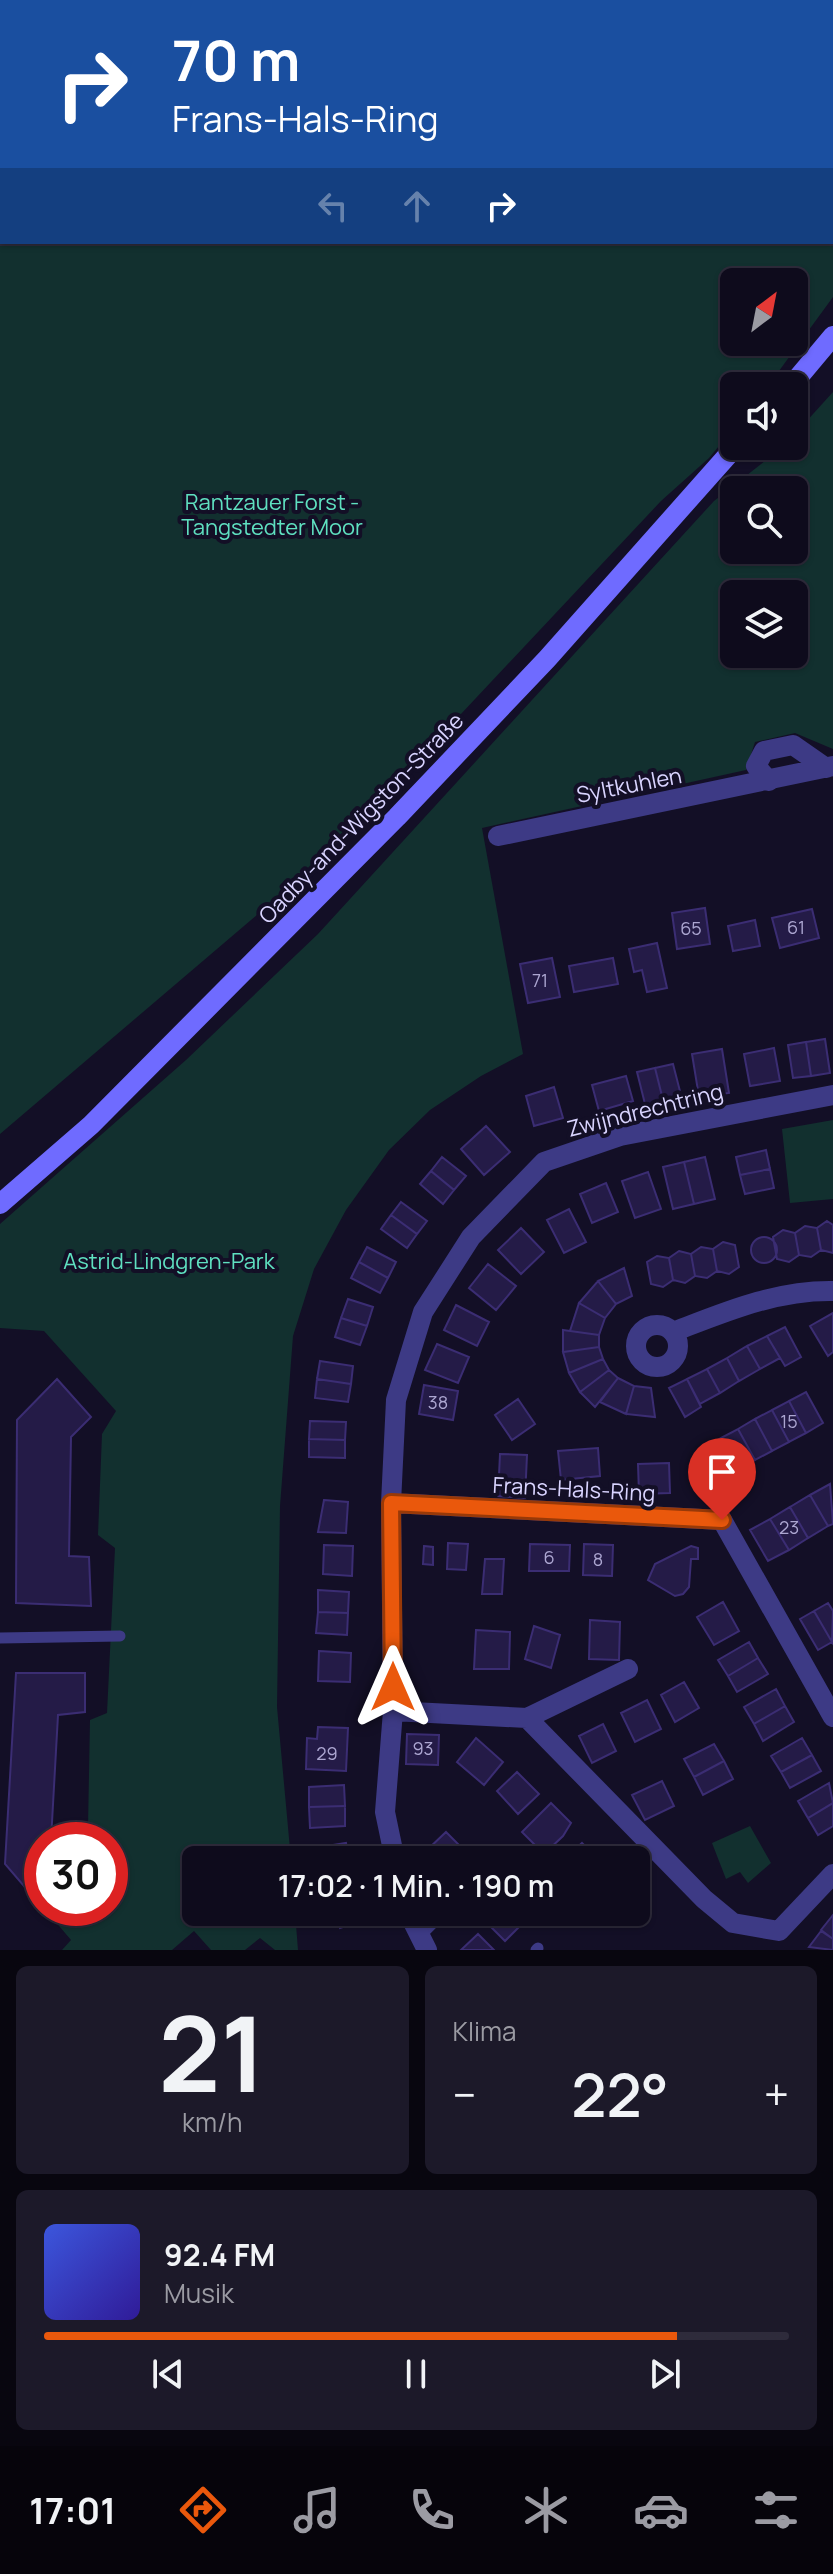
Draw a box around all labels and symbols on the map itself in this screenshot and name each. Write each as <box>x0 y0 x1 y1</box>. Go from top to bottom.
north arrow <box>720 268 808 356</box>
park label: Rantzauer Forst - Tangstedter Moor <box>181 487 363 542</box>
street label: Oadby-and-Wigston-Straße <box>252 706 470 930</box>
street label: Syltkuhlen <box>574 760 684 810</box>
house number: 61 <box>787 915 805 939</box>
house number: 65 <box>680 916 702 940</box>
house number: 71 <box>532 968 548 992</box>
street label: Zwijndrechtring <box>564 1076 726 1144</box>
park label: Astrid-Lindgren-Park <box>63 1246 276 1276</box>
house number: 38 <box>428 1390 448 1414</box>
house number: 15 <box>780 1409 798 1433</box>
pin <box>688 1438 756 1520</box>
street label: Frans-Hals-Ring <box>492 1470 656 1508</box>
house number: 23 <box>779 1515 799 1539</box>
house number: 6 <box>543 1545 555 1569</box>
house number: 8 <box>593 1547 603 1571</box>
position arrow <box>351 1645 435 1729</box>
house number: 93 <box>412 1736 434 1760</box>
house number: 29 <box>316 1741 338 1765</box>
speed limit sign: 30 <box>24 1822 128 1926</box>

